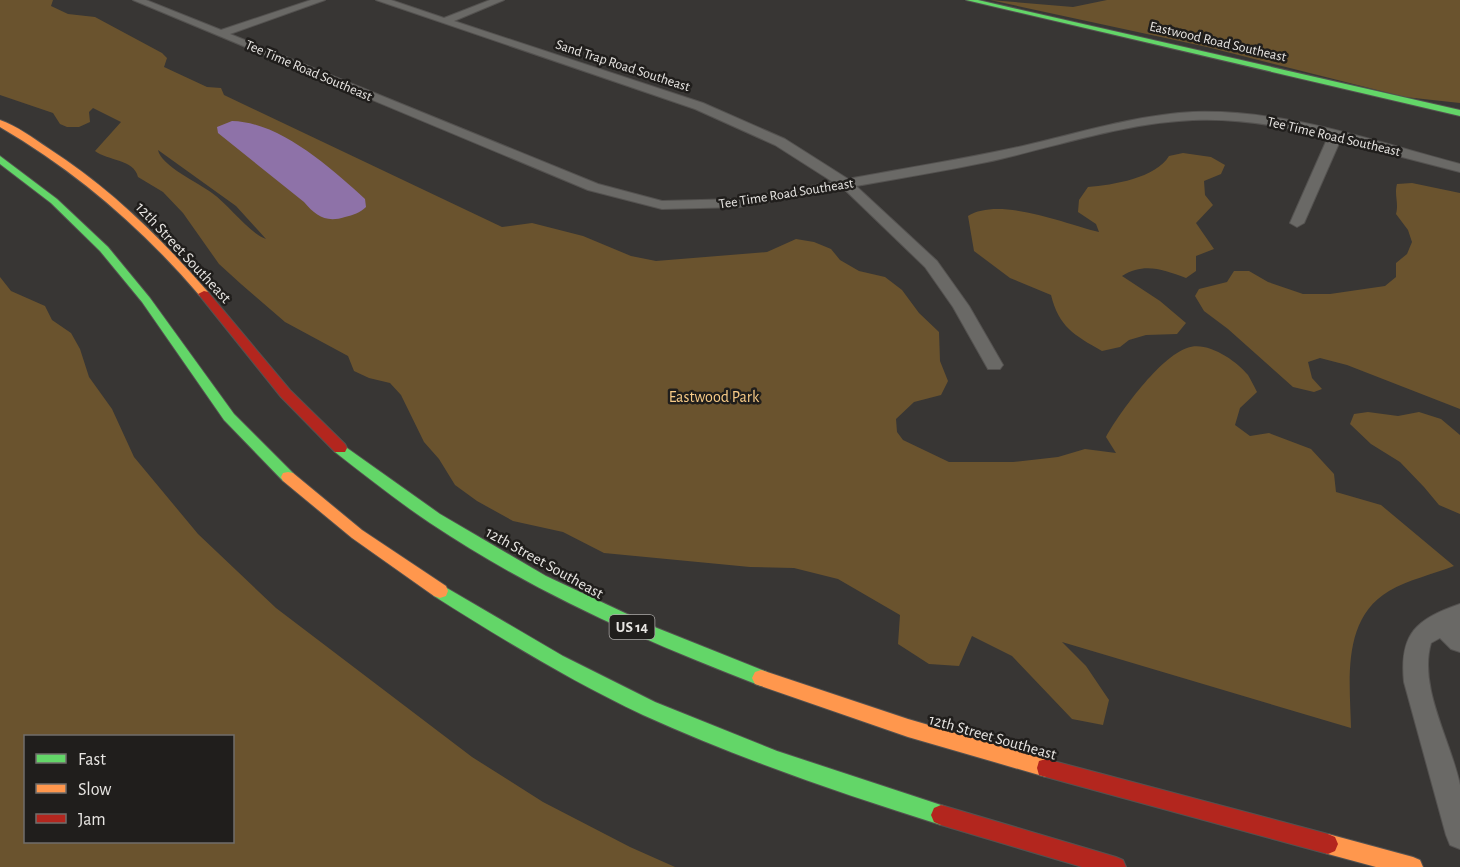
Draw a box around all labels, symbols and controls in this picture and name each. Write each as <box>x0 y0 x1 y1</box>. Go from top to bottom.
street label: Eastwood Road Southeast <box>1148 19 1288 65</box>
street label: Tee Time Road Southeast <box>243 38 375 104</box>
street label: Sand Trap Road Southeast <box>554 38 692 94</box>
street label: Tee Time Road Southeast <box>1266 115 1402 159</box>
street label: Tee Time Road Southeast <box>718 176 855 212</box>
street label: 12th Street Southeast <box>133 199 234 306</box>
park label: Eastwood Park <box>669 389 760 405</box>
street label: 12th Street Southeast <box>483 524 606 602</box>
road number: US 14 <box>610 615 654 639</box>
street label: 12th Street Southeast <box>927 711 1058 763</box>
legend <box>24 735 234 843</box>
text: Fast <box>78 751 106 769</box>
text: Slow <box>78 781 111 799</box>
text: Jam <box>78 811 106 829</box>

